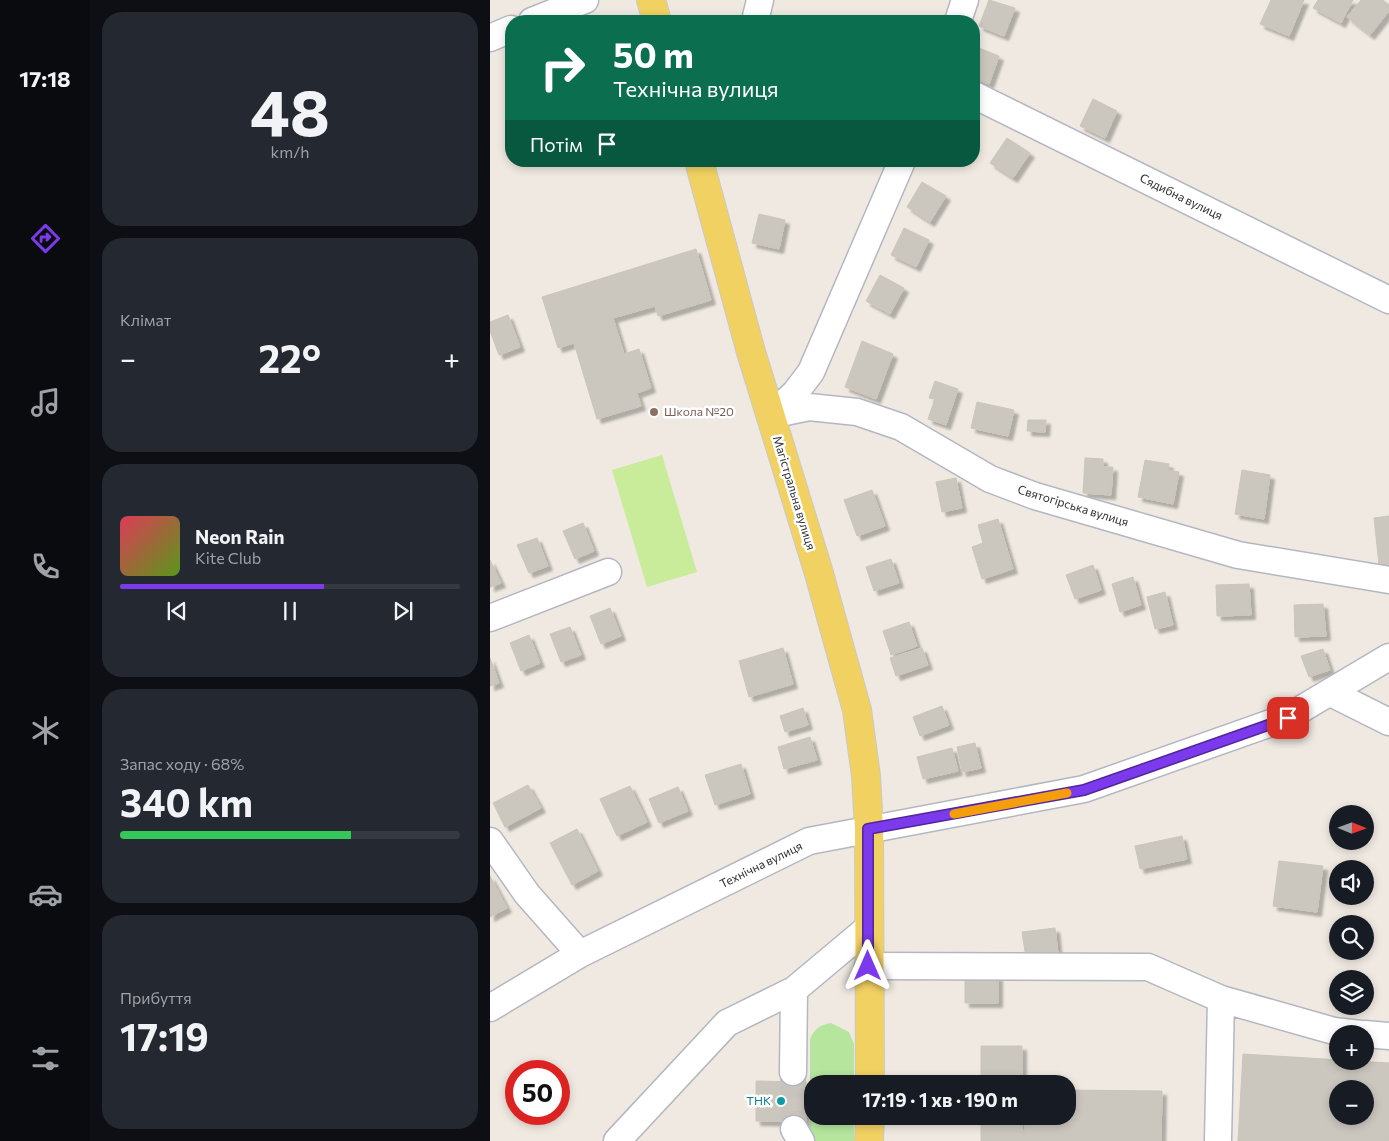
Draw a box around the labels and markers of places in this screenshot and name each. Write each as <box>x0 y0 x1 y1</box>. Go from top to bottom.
place label: Школа №20 <box>664 404 734 418</box>
marker: Школа №20 <box>648 406 660 418</box>
pin <box>1267 697 1309 739</box>
place label: ТНК <box>746 1093 771 1107</box>
marker: ТНК <box>775 1095 787 1107</box>

